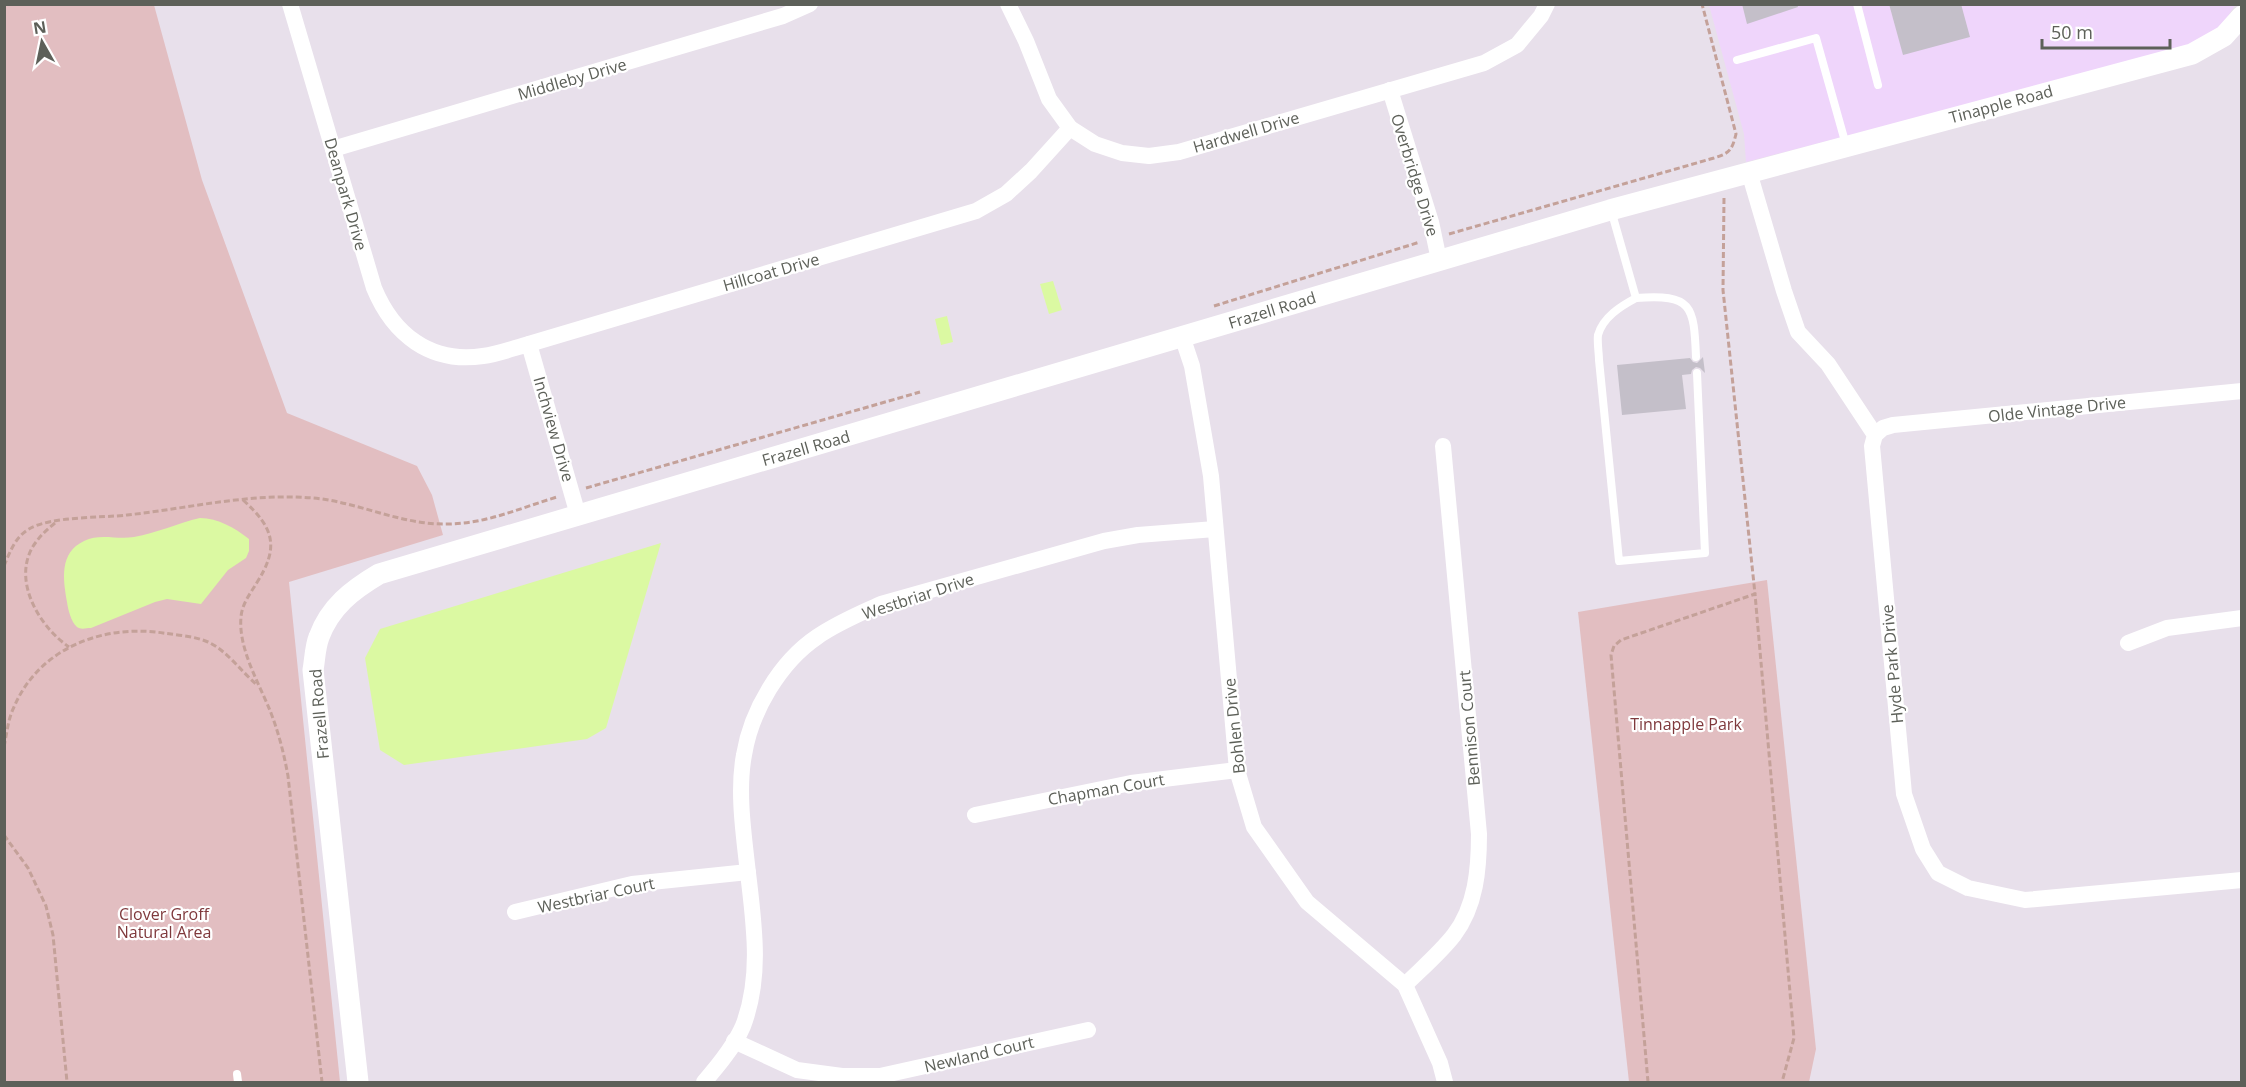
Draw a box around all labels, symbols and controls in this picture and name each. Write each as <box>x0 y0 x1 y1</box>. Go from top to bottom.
north arrow <box>12 12 72 72</box>
scale bar <box>2042 12 2170 50</box>
text: N <box>32 15 48 39</box>
text: 50 m <box>2051 20 2093 44</box>
street label: Middleby Drive <box>515 53 629 105</box>
street label: Tinapple Road <box>1947 80 2055 128</box>
street label: Hardwell Drive <box>1190 106 1302 158</box>
street label: Overbridge Drive <box>1386 111 1444 239</box>
street label: Deanpark Drive <box>319 135 373 253</box>
street label: Hillcoat Drive <box>720 248 822 296</box>
street label: Frazell Road <box>1225 286 1319 334</box>
street label: Inchview Drive <box>528 374 580 484</box>
street label: Olde Vintage Drive <box>1987 391 2127 427</box>
street label: Frazell Road <box>759 425 853 471</box>
street label: Westbriar Drive <box>859 568 977 624</box>
street label: Hyde Park Drive <box>1876 603 1908 724</box>
street label: Frazell Road <box>304 668 334 760</box>
street label: Bennison Court <box>1453 669 1485 787</box>
street label: Bohlen Drive <box>1218 677 1250 775</box>
park label: Tinnapple Park <box>1630 713 1742 735</box>
street label: Chapman Court <box>1046 768 1166 810</box>
street label: Westbriar Court <box>536 872 657 918</box>
park label: Clover Groff Natural Area <box>117 903 211 943</box>
street label: Newland Court <box>922 1031 1036 1077</box>

